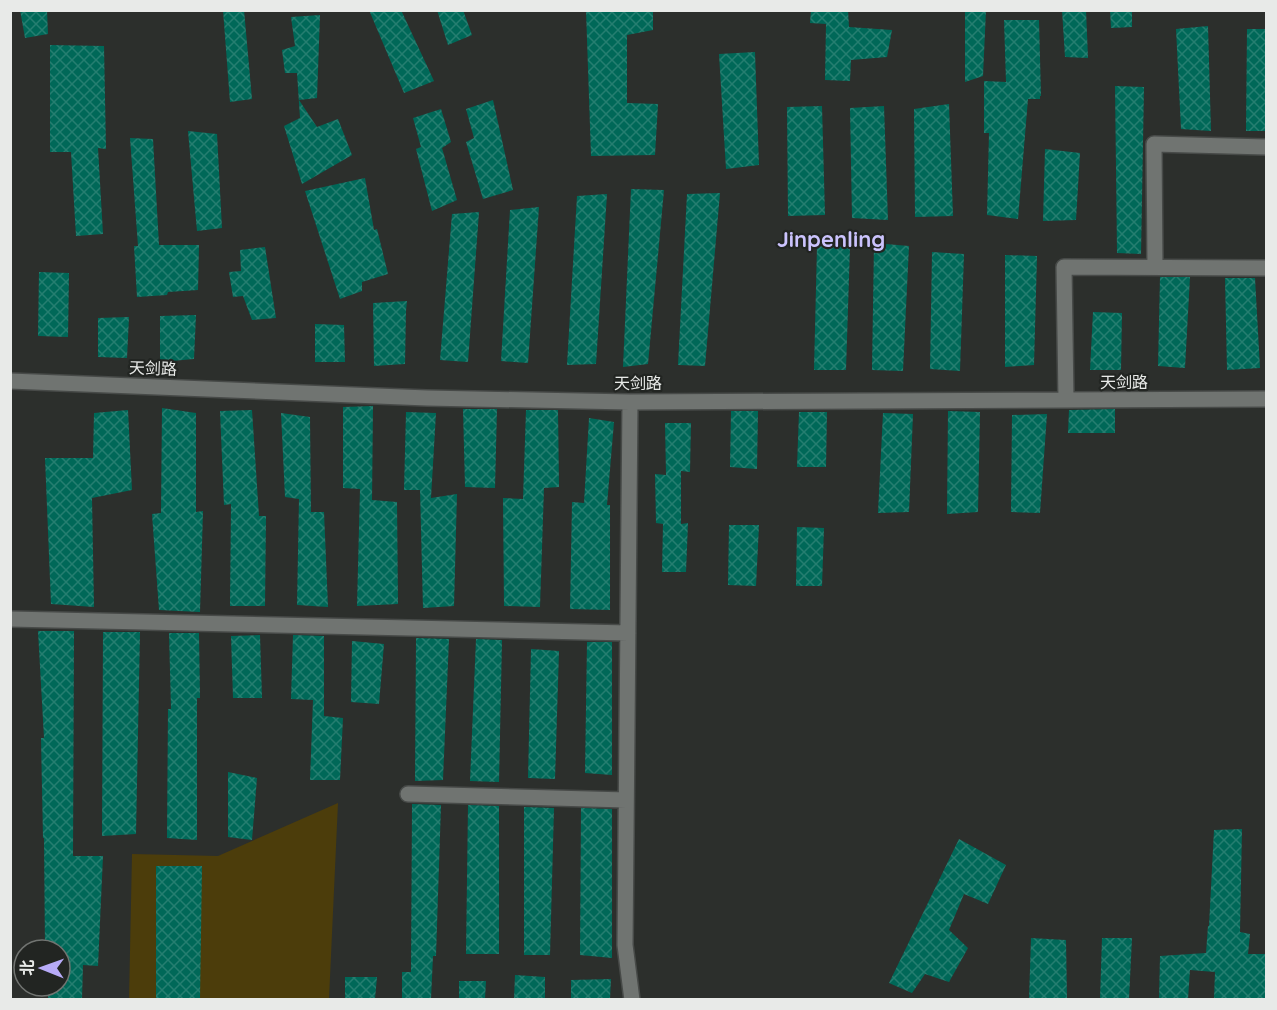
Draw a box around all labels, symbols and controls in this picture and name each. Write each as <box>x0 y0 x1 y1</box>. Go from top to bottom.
district label: Jinpenling <box>777 225 885 253</box>
street label: 天剑路 <box>129 357 177 379</box>
street label: 天剑路 <box>1100 372 1148 392</box>
street label: 天剑路 <box>614 373 662 393</box>
north arrow <box>12 938 72 998</box>
text: 北 <box>17 960 37 976</box>

